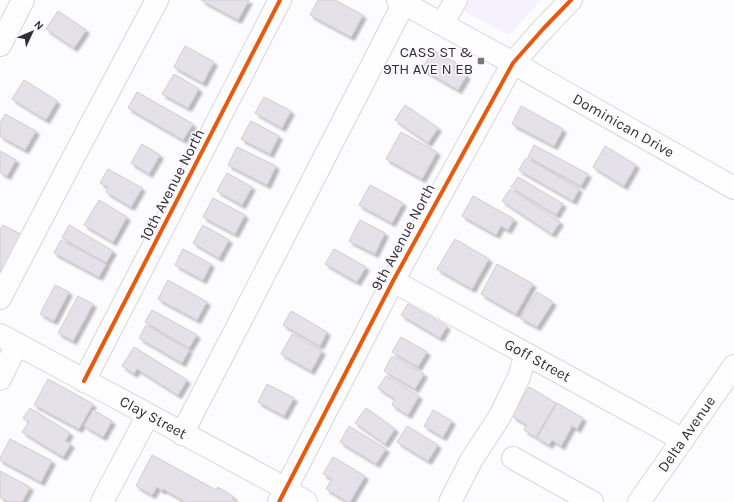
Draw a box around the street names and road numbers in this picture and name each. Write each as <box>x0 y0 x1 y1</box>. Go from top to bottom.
street label: Dominican Drive <box>569 90 677 161</box>
street label: 10th Avenue North <box>136 126 208 244</box>
street label: 9th Avenue North <box>367 180 439 294</box>
street label: Goff Street <box>501 335 574 386</box>
street label: Clay Street <box>117 392 190 443</box>
street label: Delta Avenue <box>654 392 719 475</box>

